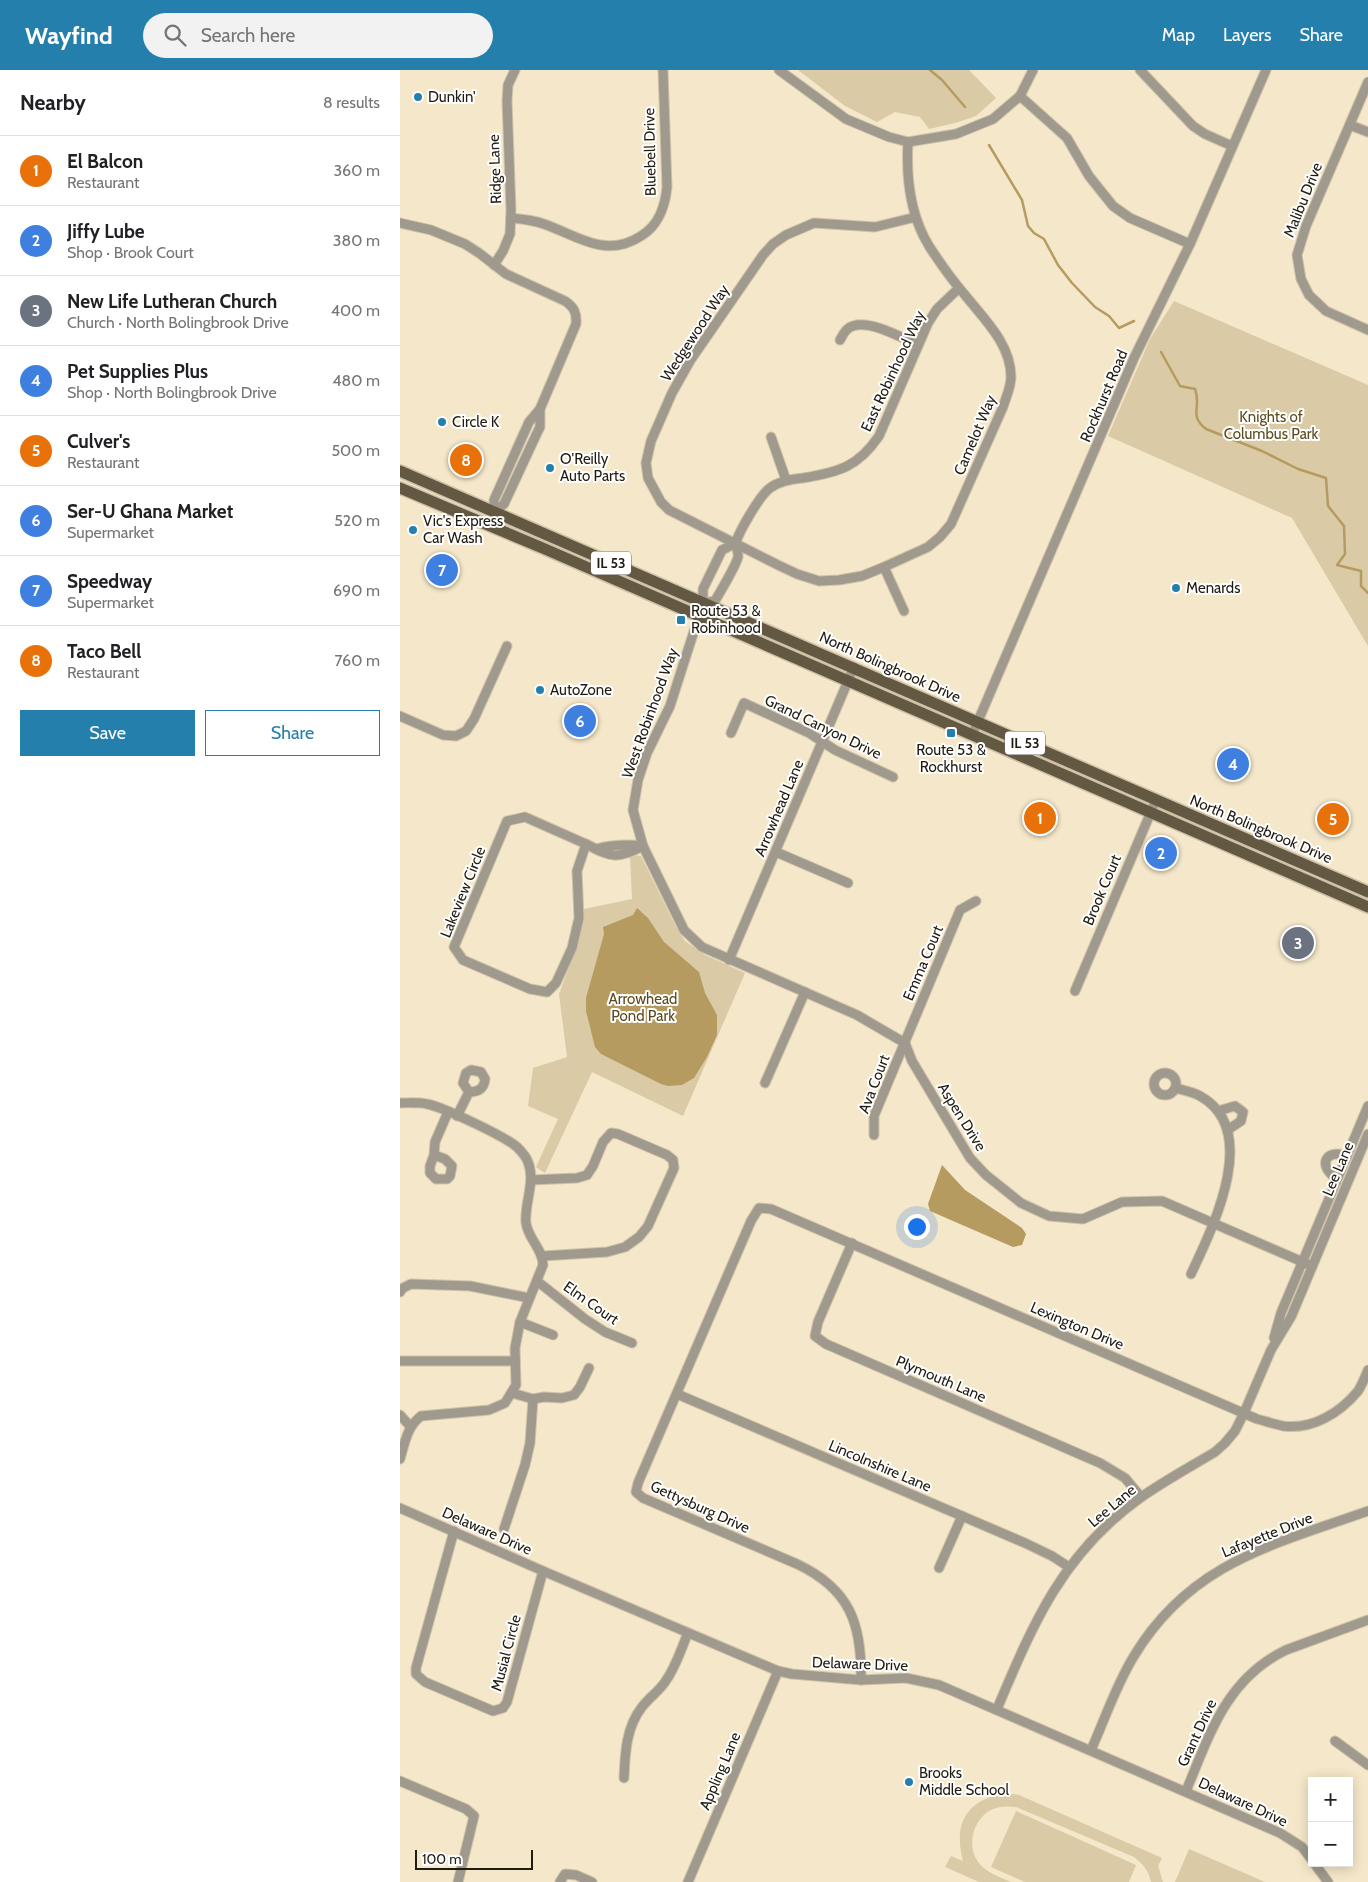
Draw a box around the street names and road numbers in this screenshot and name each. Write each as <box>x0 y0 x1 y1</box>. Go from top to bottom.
street label: Bluebell Drive <box>640 108 660 196</box>
street label: Ridge Lane <box>485 134 505 204</box>
street label: Malibu Drive <box>1280 160 1326 240</box>
street label: Wedgewood Way <box>657 281 733 385</box>
street label: East Robinhood Way <box>857 307 929 434</box>
street label: Rockhurst Road <box>1076 347 1132 445</box>
street label: Camelot Way <box>950 392 1000 478</box>
road number: IL 53 <box>591 552 631 574</box>
street label: North Bolingbrook Drive <box>817 628 964 706</box>
street label: West Robinhood Way <box>618 645 682 781</box>
street label: Grand Canyon Drive <box>762 691 885 763</box>
road number: IL 53 <box>1005 731 1045 754</box>
street label: Arrowhead Lane <box>751 757 808 859</box>
street label: North Bolingbrook Drive <box>1187 791 1335 867</box>
street label: Lakeview Circle <box>437 844 490 940</box>
street label: Brook Court <box>1079 852 1125 928</box>
street label: Emma Court <box>899 923 947 1003</box>
street label: Ava Court <box>855 1052 893 1116</box>
street label: Aspen Drive <box>934 1080 990 1155</box>
street label: Lee Lane <box>1319 1139 1358 1199</box>
street label: Elm Court <box>560 1277 622 1329</box>
street label: Lexington Drive <box>1028 1298 1127 1354</box>
street label: Plymouth Lane <box>893 1352 989 1406</box>
street label: Lincolnshire Lane <box>826 1436 934 1496</box>
street label: Gettysburg Drive <box>648 1477 753 1537</box>
street label: Lee Lane <box>1084 1481 1140 1531</box>
street label: Delaware Drive <box>439 1503 535 1559</box>
street label: Lafayette Drive <box>1219 1509 1315 1561</box>
street label: Musial Circle <box>487 1612 525 1693</box>
street label: Delaware Drive <box>812 1653 909 1675</box>
street label: Grant Drive <box>1174 1696 1221 1770</box>
street label: Appling Lane <box>696 1729 745 1813</box>
street label: Delaware Drive <box>1196 1773 1291 1831</box>

